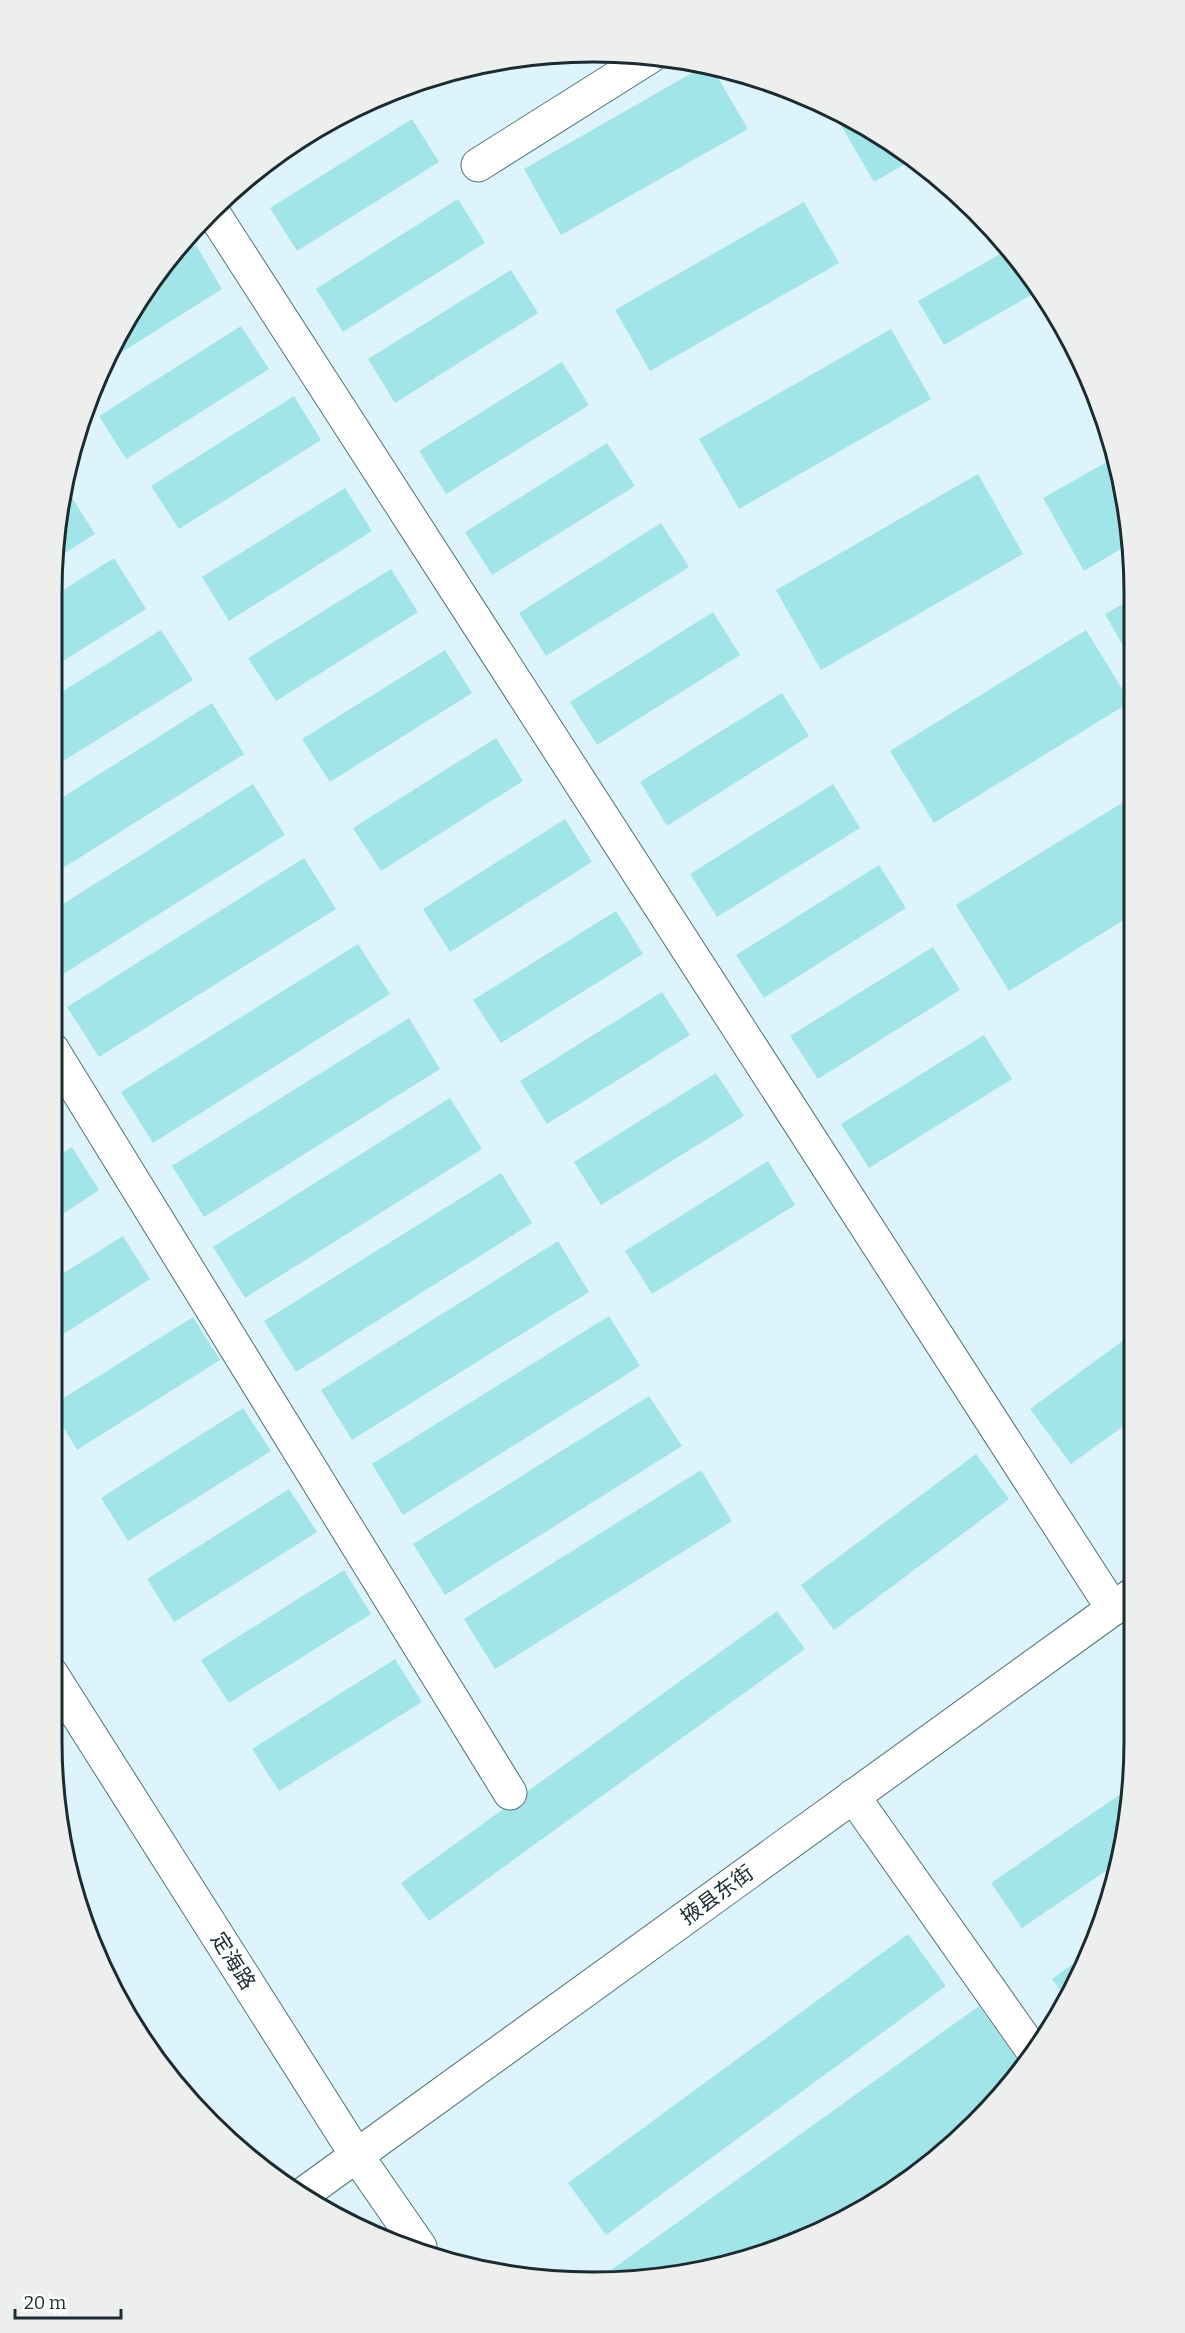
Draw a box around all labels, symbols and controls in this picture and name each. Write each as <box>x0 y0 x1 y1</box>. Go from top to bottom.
street label: 掖县东街 <box>675 1860 759 1930</box>
street label: 定海路 <box>205 1927 261 1995</box>
scale bar <box>15 2282 122 2320</box>
text: 20 m <box>24 2292 66 2314</box>

